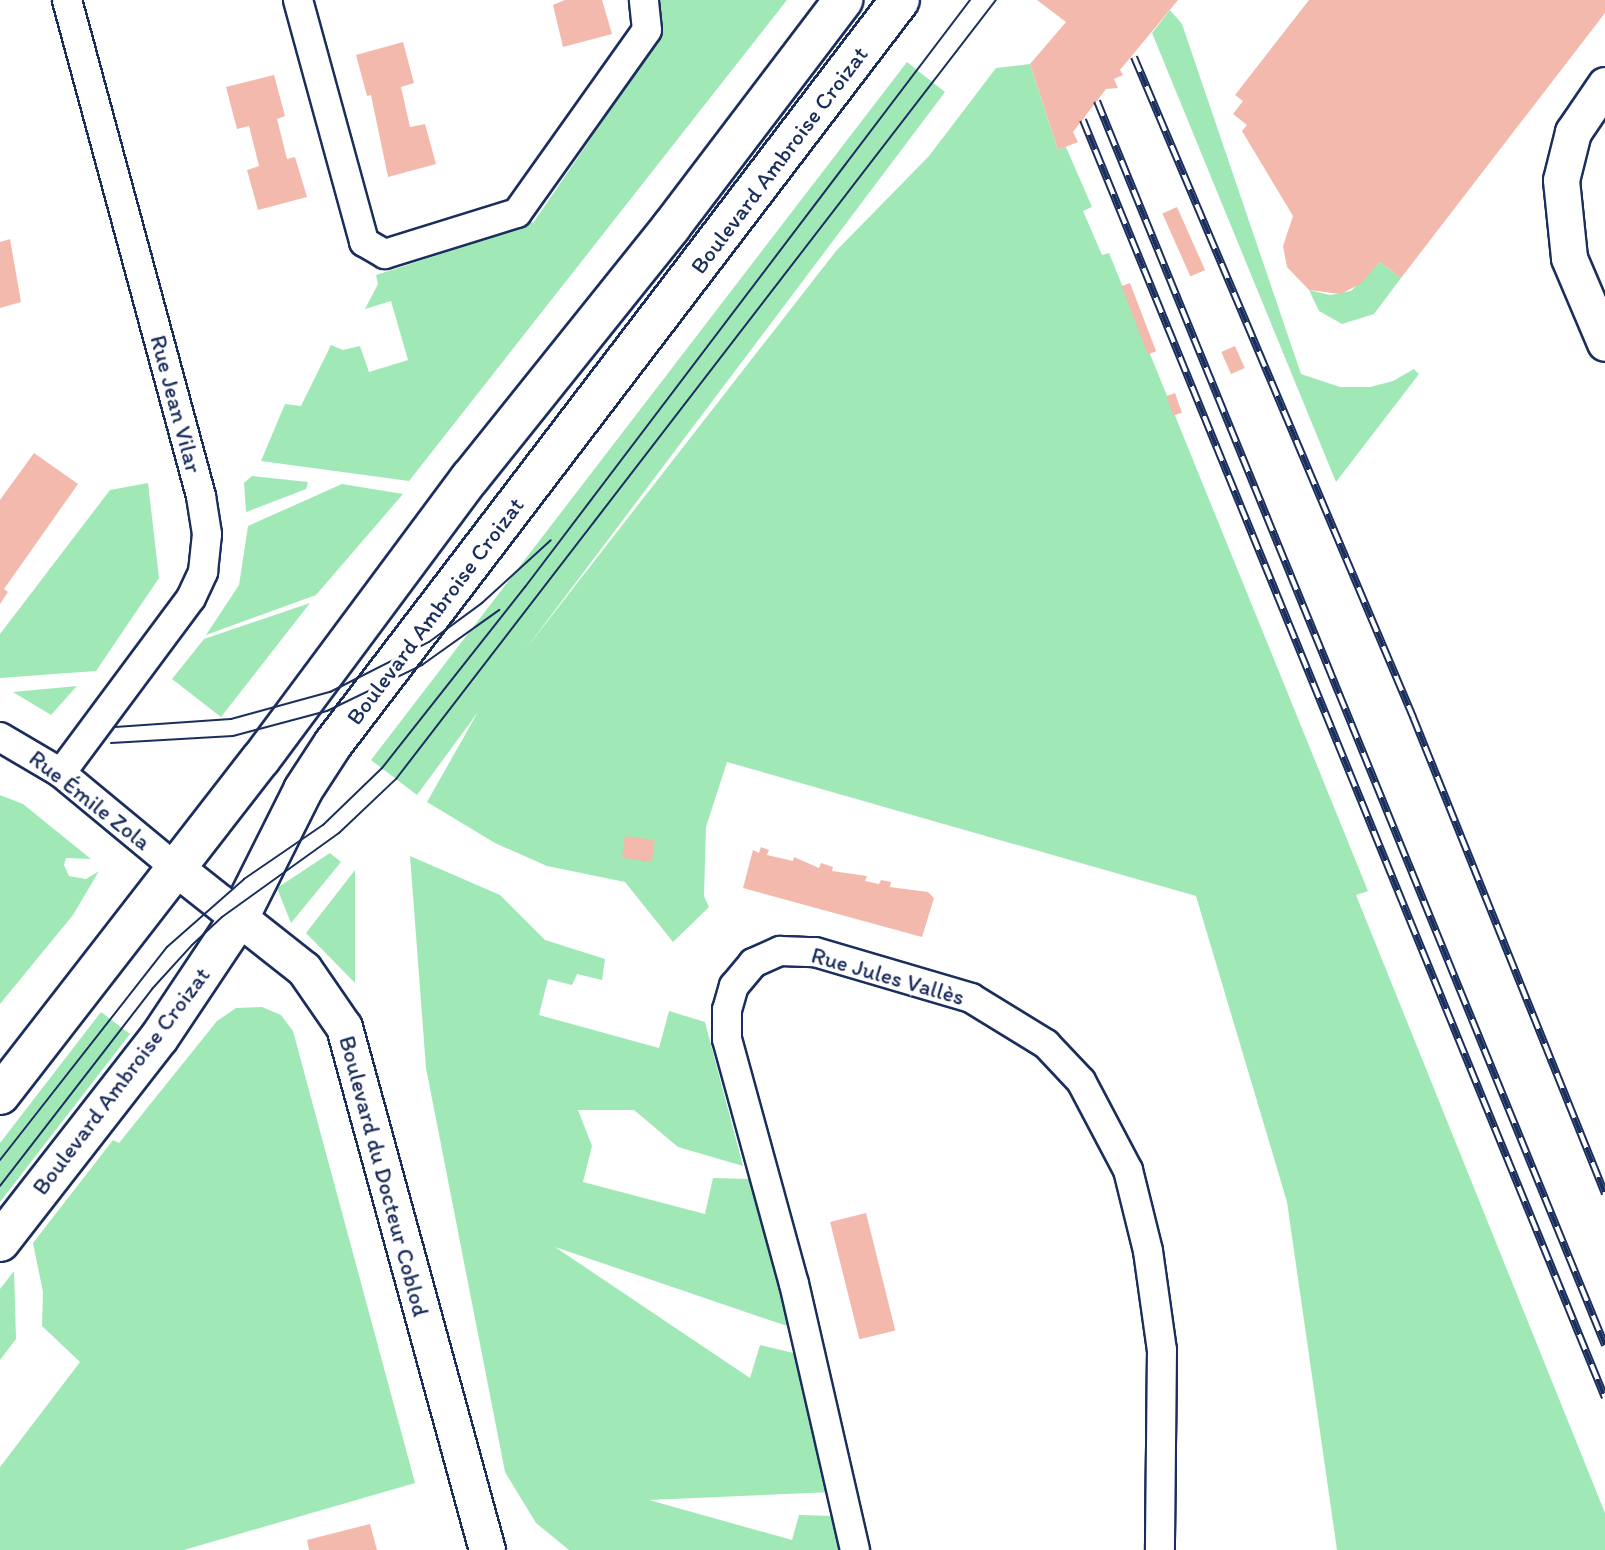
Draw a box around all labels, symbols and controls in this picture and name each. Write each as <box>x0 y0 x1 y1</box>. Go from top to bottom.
street label: Boulevard Ambroise Croizat <box>684 41 874 279</box>
street label: Rue Jean Vilar <box>145 333 207 475</box>
street label: Boulevard Ambroise Croizat <box>340 492 530 730</box>
street label: Rue Émile Zola <box>24 744 156 856</box>
street label: Rue Jules Vallès <box>808 941 968 1011</box>
street label: Boulevard Ambroise Croizat <box>26 962 216 1200</box>
street label: Boulevard du Docteur Coblod <box>333 1032 435 1320</box>

